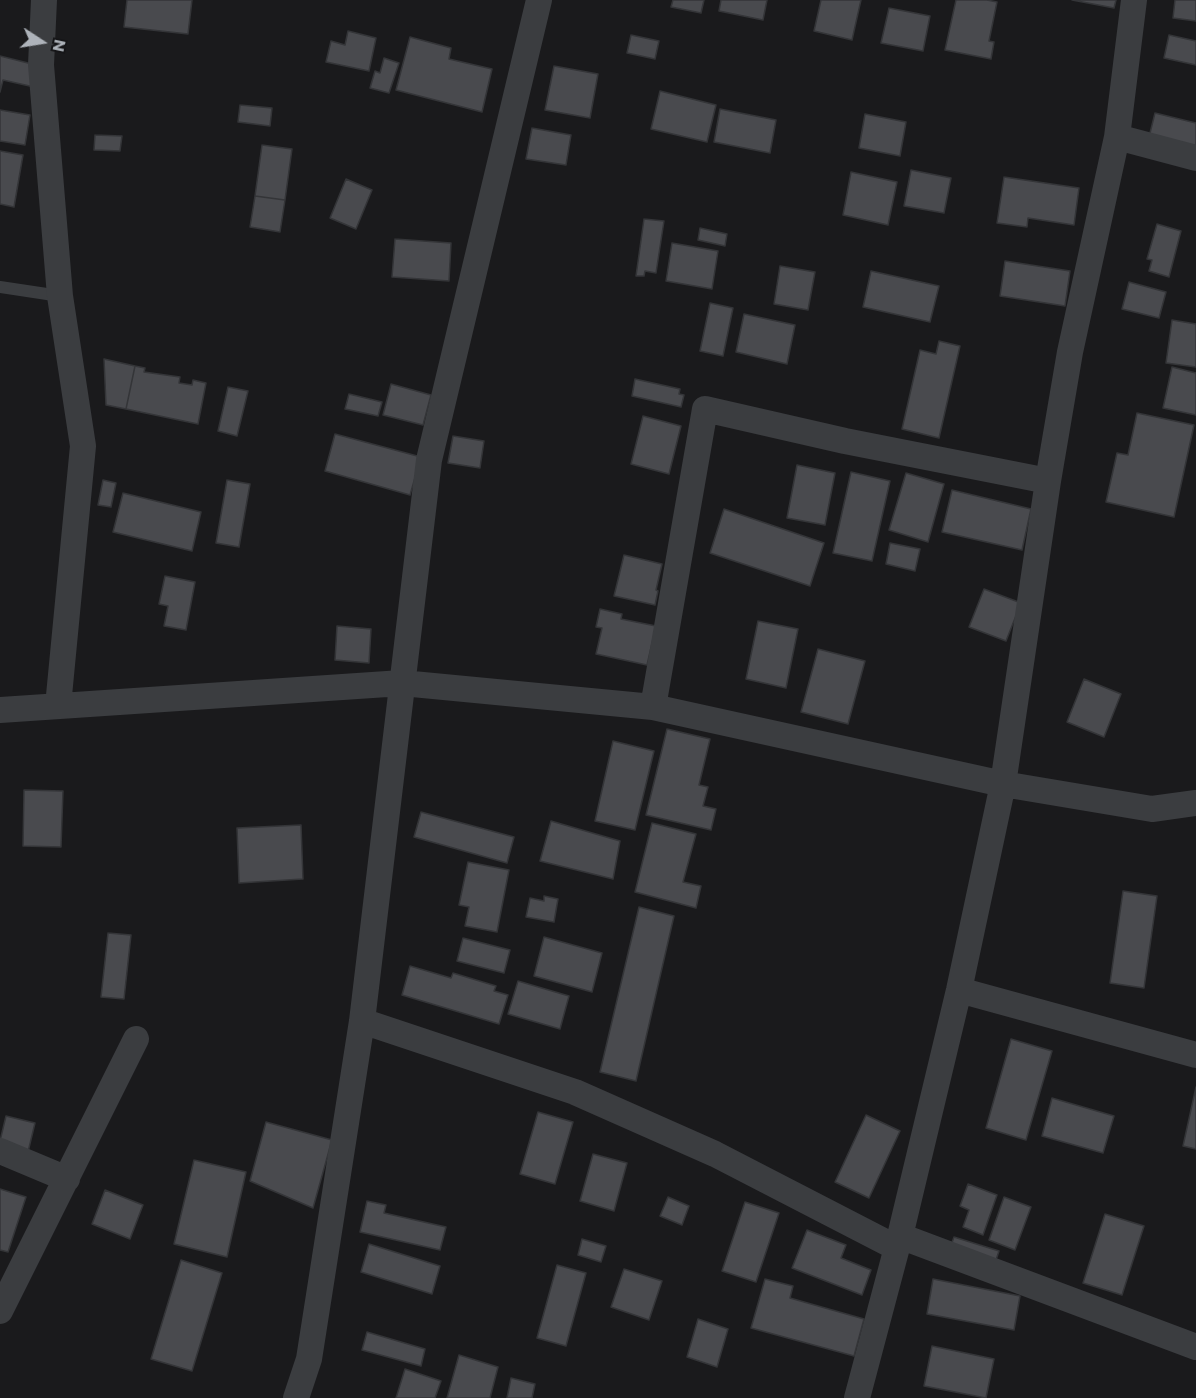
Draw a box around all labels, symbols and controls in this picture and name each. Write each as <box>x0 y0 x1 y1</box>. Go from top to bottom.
north arrow <box>12 12 72 72</box>
text: N <box>50 38 71 54</box>

